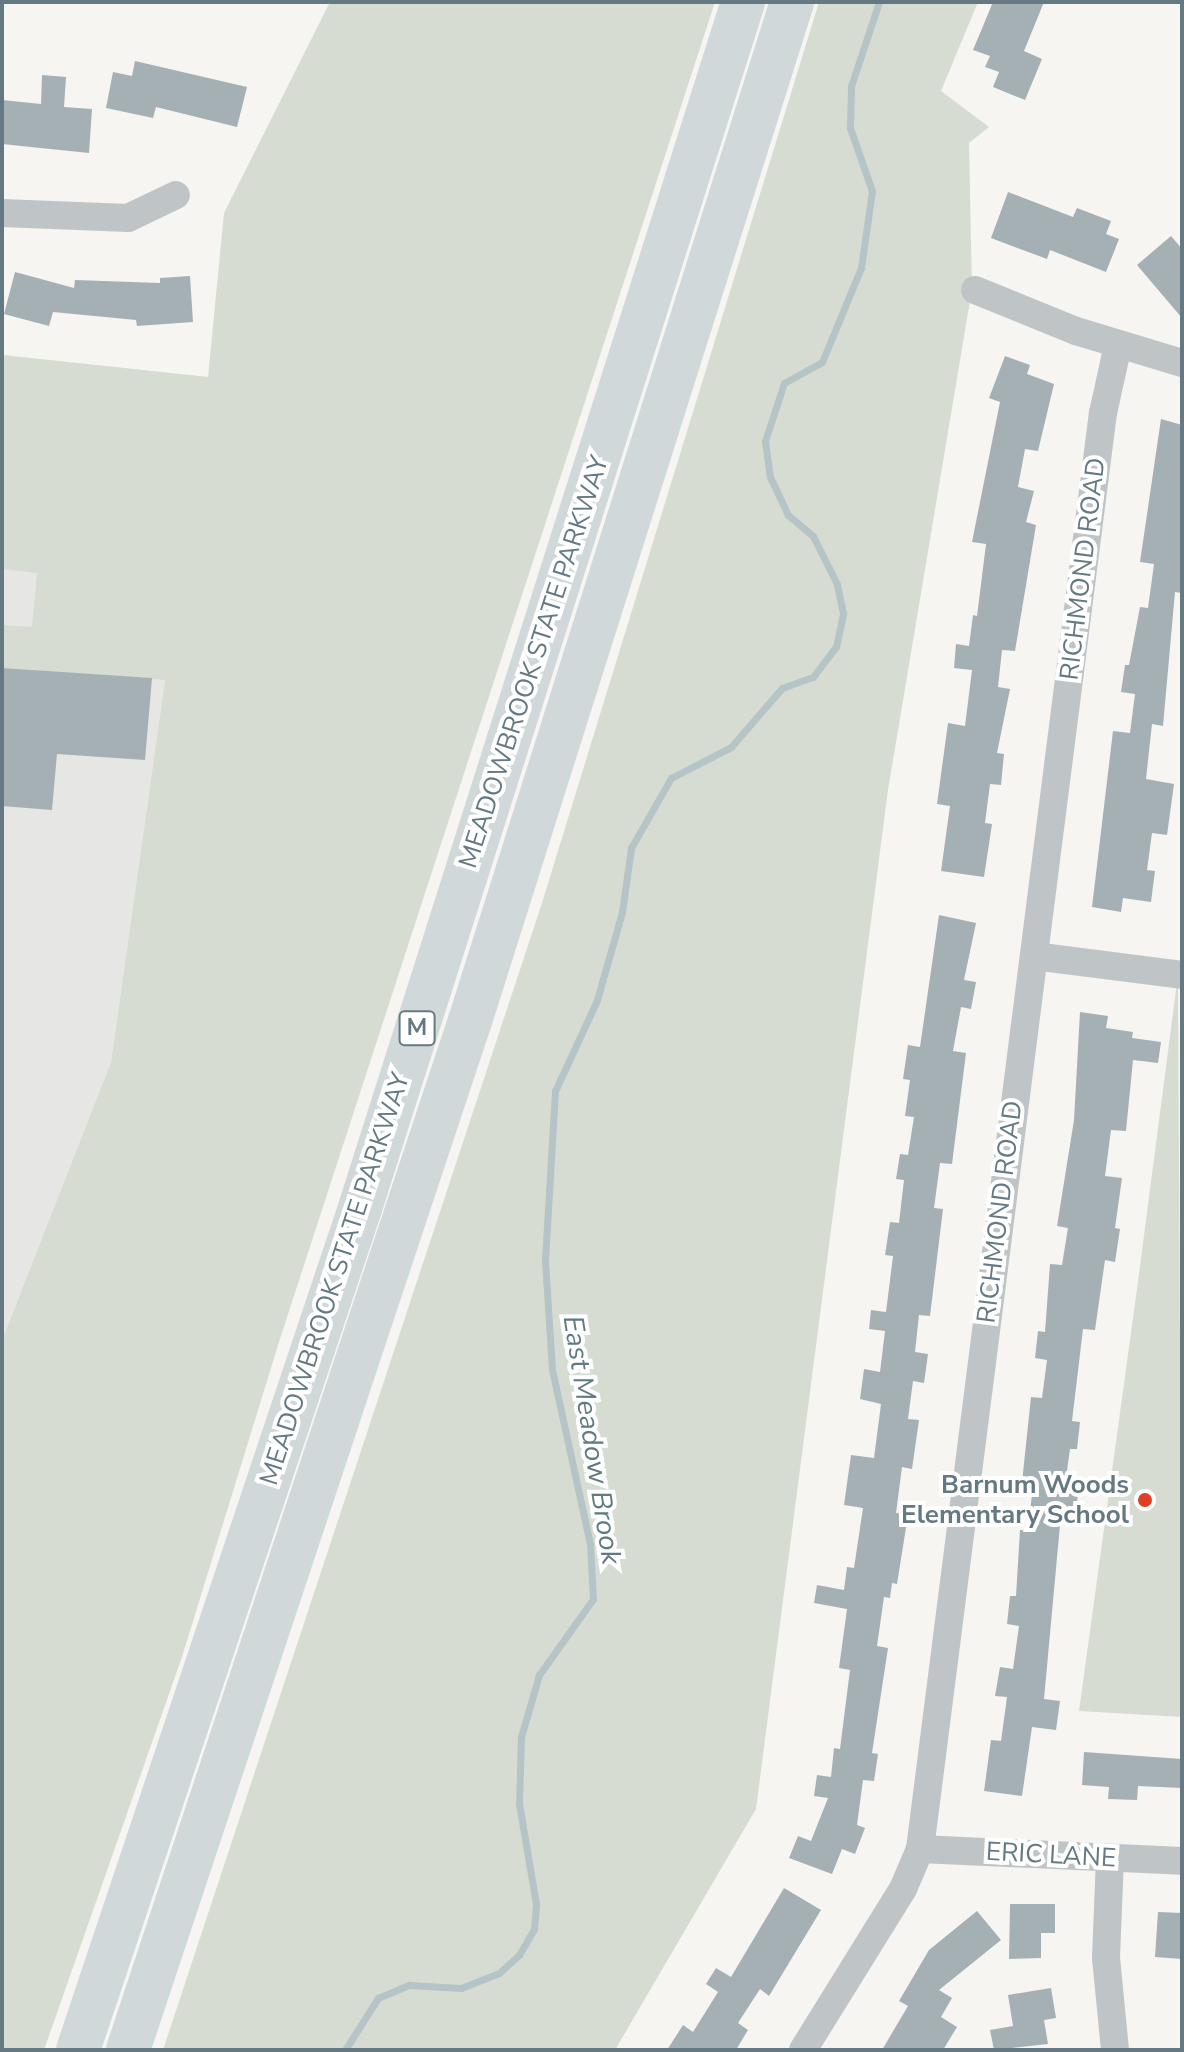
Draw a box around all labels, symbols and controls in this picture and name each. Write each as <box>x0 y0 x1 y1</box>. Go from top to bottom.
street label: MEADOWBROOK STATE PARKWAY <box>452 452 616 872</box>
street label: RICHMOND ROAD <box>1054 456 1112 682</box>
road number: M <box>397 1008 437 1048</box>
street label: MEADOWBROOK STATE PARKWAY <box>253 1069 417 1489</box>
street label: RICHMOND ROAD <box>971 1099 1029 1325</box>
water label: East Meadow Brook <box>556 1313 628 1567</box>
place label: Barnum Woods Elementary School <box>901 1469 1129 1530</box>
marker: Barnum Woods Elementary School <box>1136 1491 1154 1509</box>
street label: ERIC LANE <box>985 1836 1117 1874</box>

